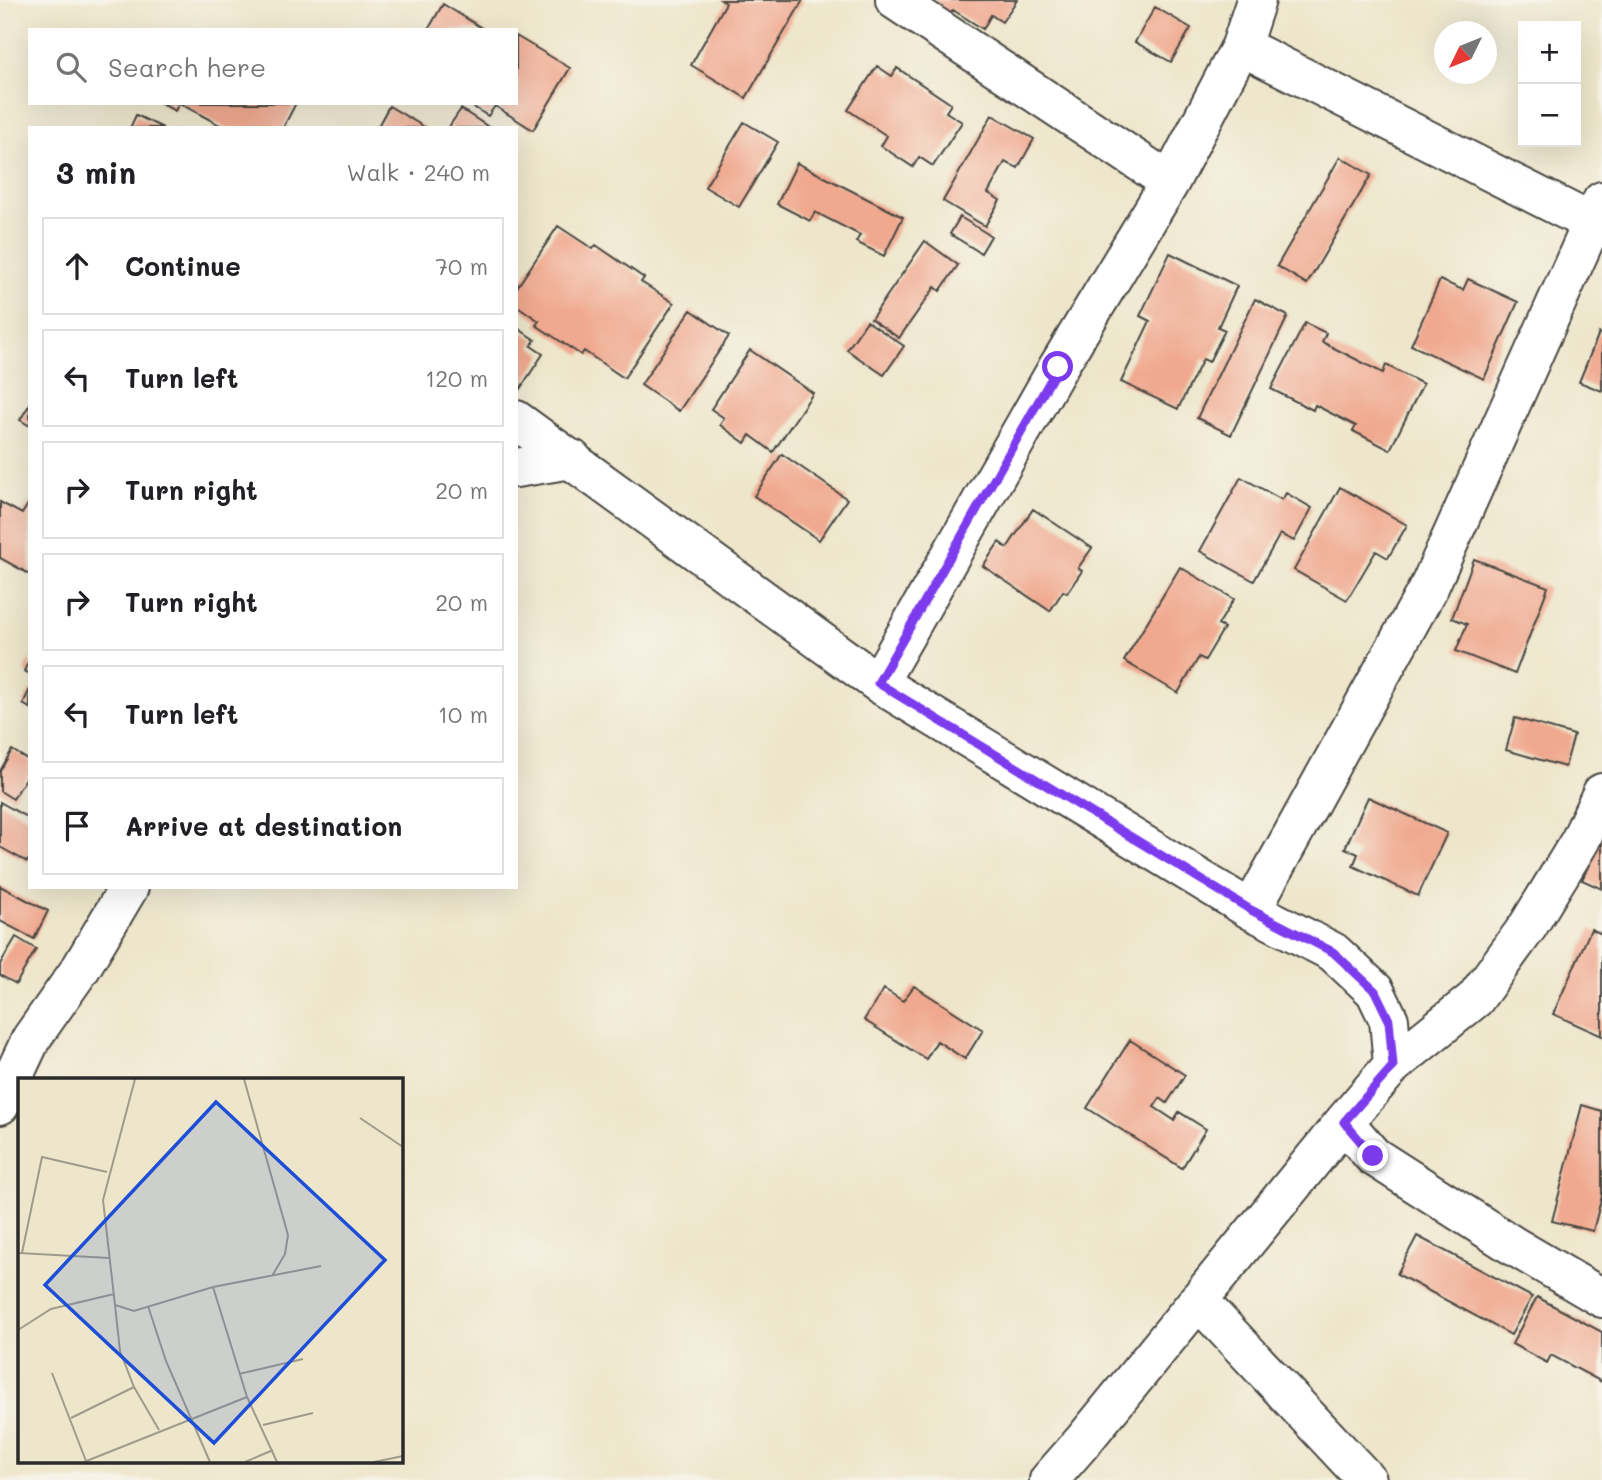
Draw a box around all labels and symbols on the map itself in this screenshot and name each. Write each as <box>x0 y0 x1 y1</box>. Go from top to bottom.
north arrow <box>1434 21 1497 84</box>
route start <box>1042 351 1073 382</box>
inset map <box>18 1078 402 1462</box>
route end <box>1357 1140 1388 1171</box>

